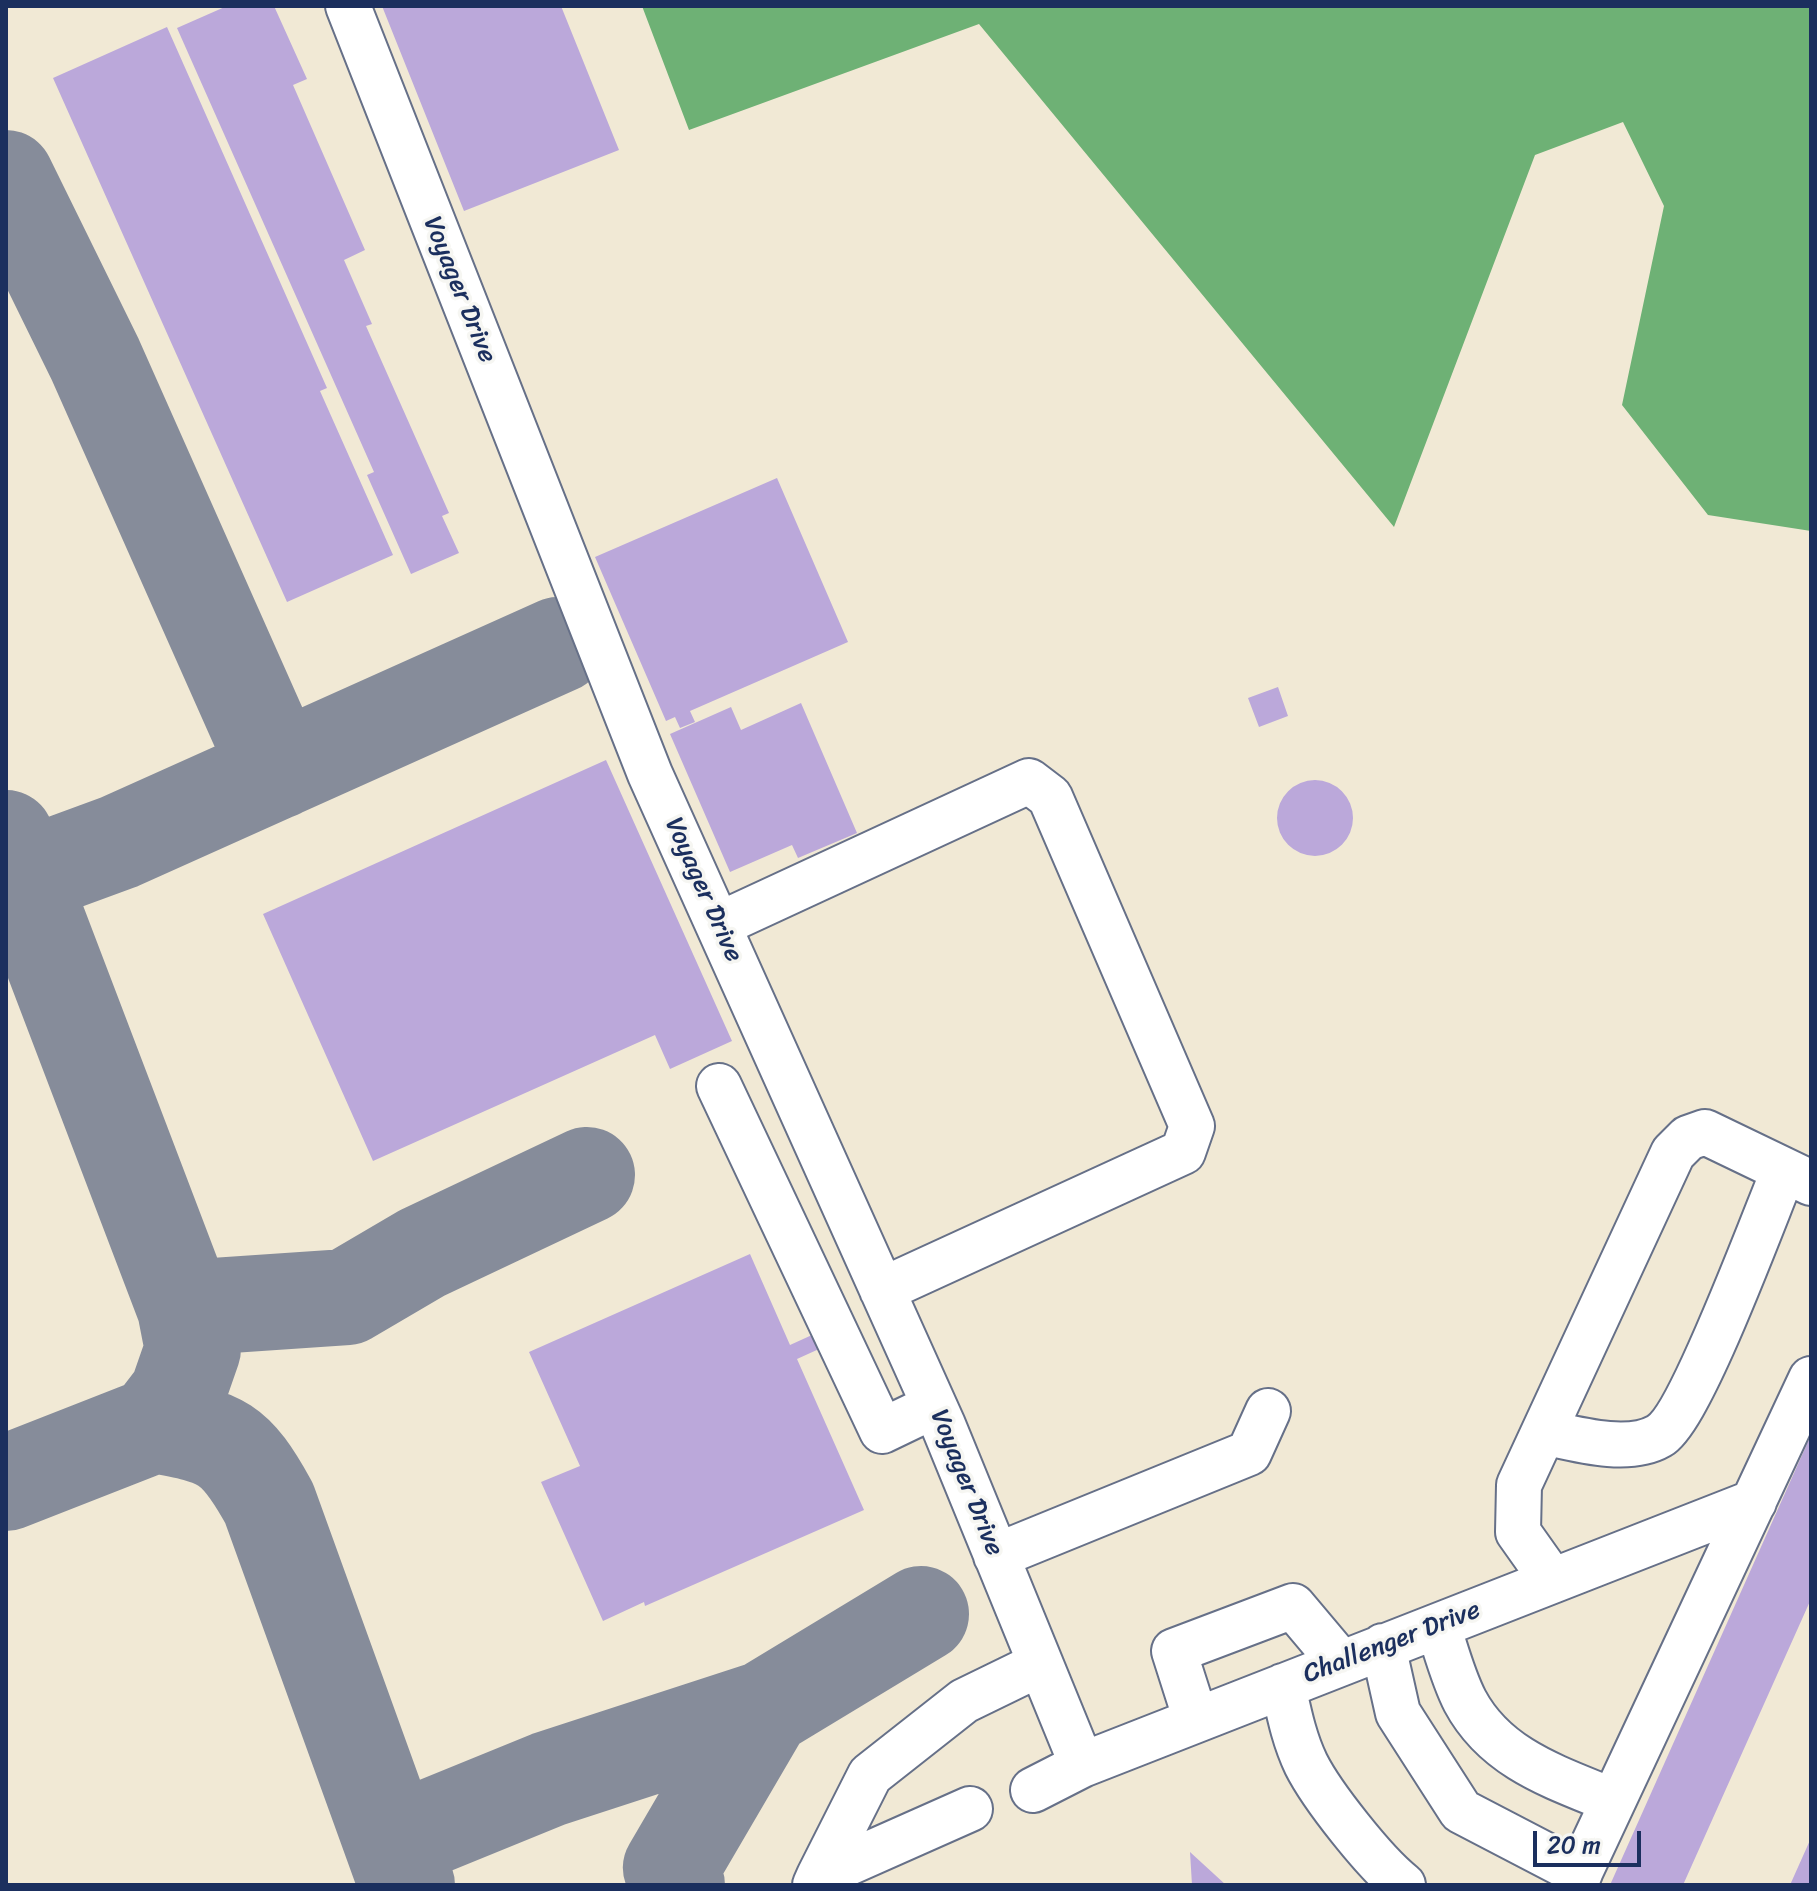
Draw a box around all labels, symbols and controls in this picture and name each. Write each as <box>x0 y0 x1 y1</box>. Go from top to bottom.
street label: Voyager Drive <box>416 212 502 368</box>
street label: Voyager Drive <box>657 813 749 967</box>
street label: Voyager Drive <box>923 1405 1009 1561</box>
street label: Challenger Drive <box>1299 1595 1485 1691</box>
scale bar <box>1537 1815 1645 1865</box>
text: 20 m <box>1547 1824 1601 1866</box>

